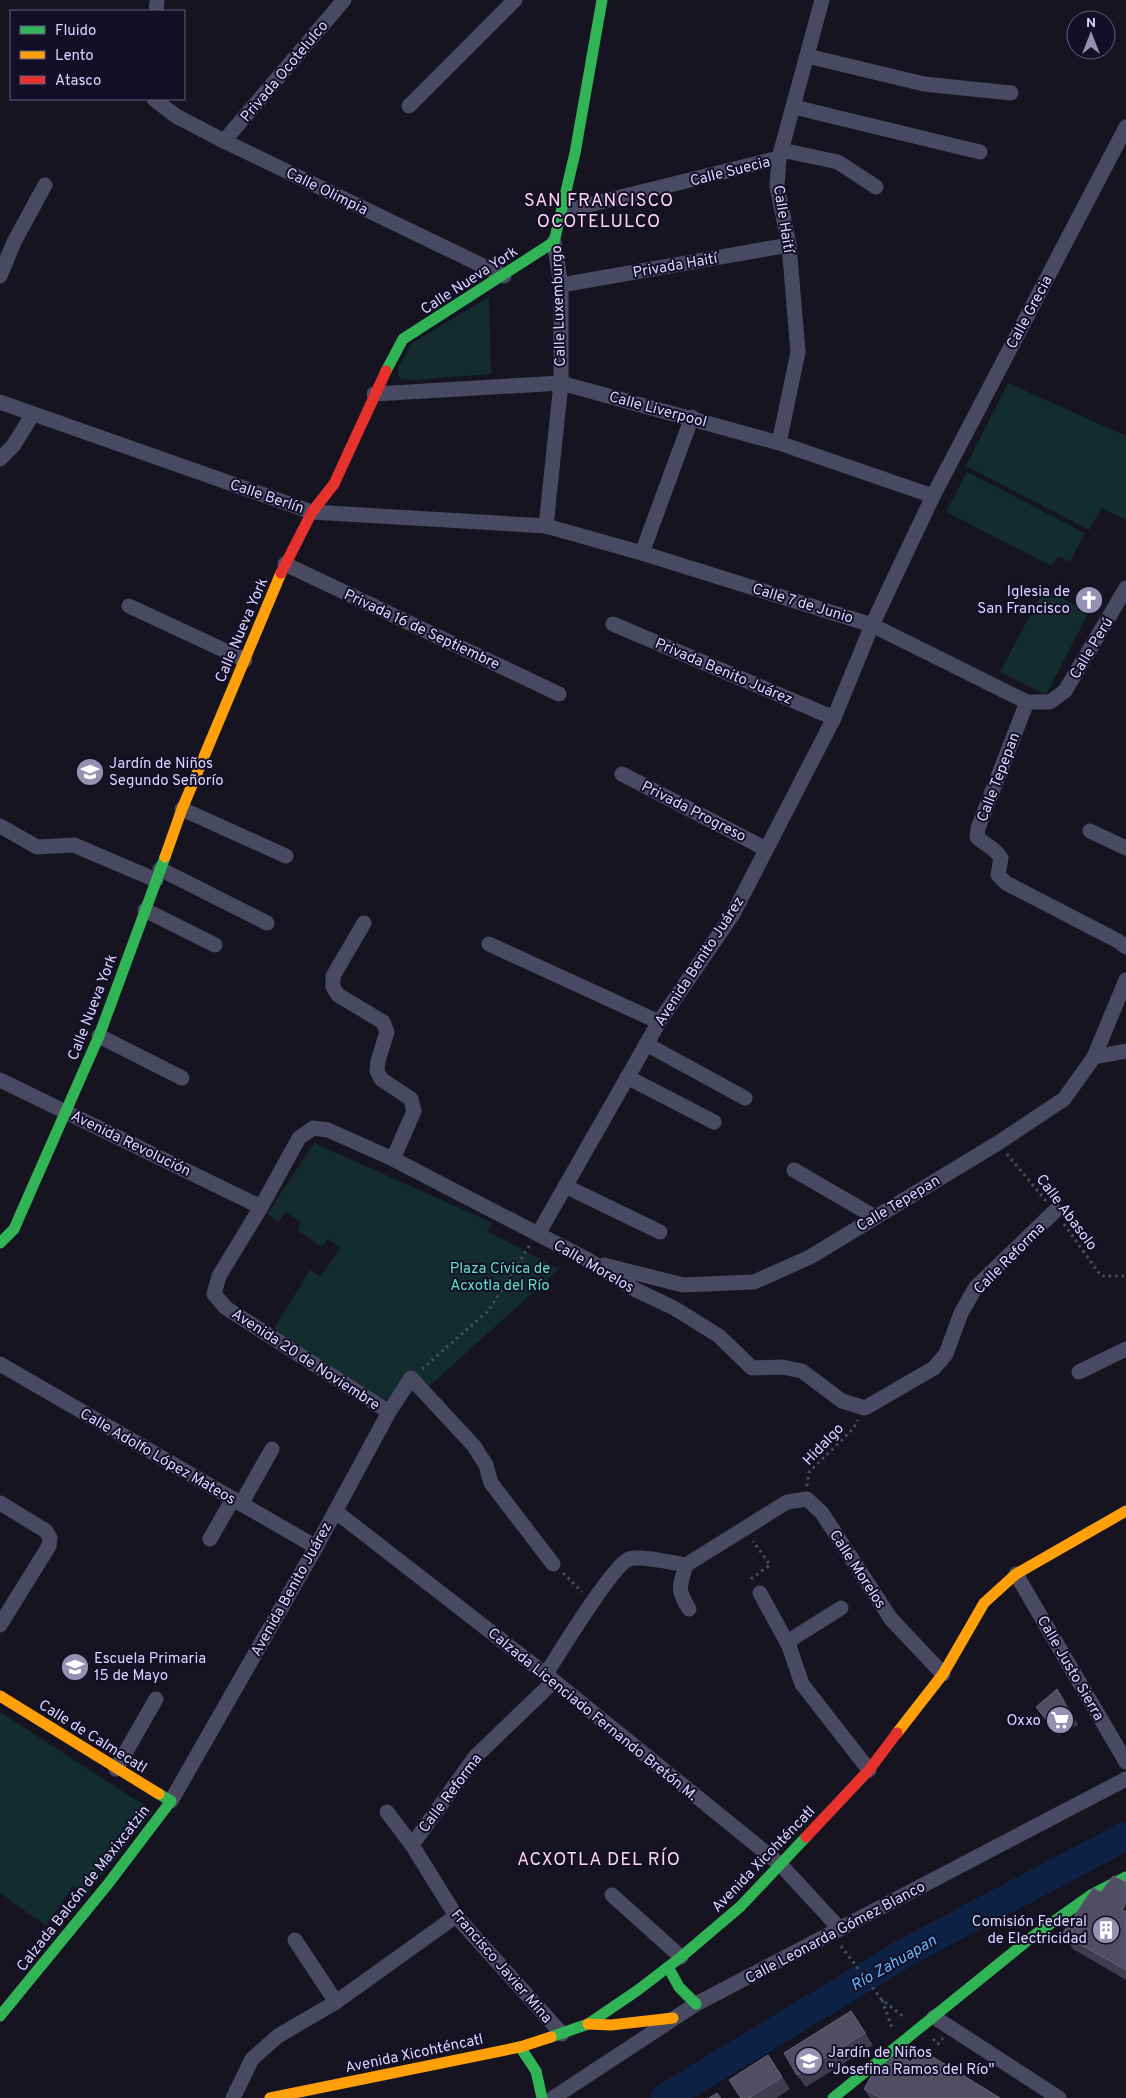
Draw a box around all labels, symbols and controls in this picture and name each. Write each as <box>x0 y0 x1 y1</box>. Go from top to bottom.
legend <box>10 10 185 100</box>
north arrow <box>1066 10 1116 60</box>
text: N <box>1086 15 1096 32</box>
street label: Privada Ocotelulco <box>237 17 333 127</box>
text: Fluido <box>55 22 96 41</box>
text: Lento <box>55 47 94 66</box>
text: Atasco <box>55 72 101 91</box>
street label: Calle Suecia <box>688 153 772 192</box>
street label: Calle Olimpia <box>282 164 370 220</box>
street label: Calle Haití <box>768 184 797 256</box>
district label: SAN FRANCISCO OCOTELULCO <box>524 190 674 234</box>
street label: Calle Nueva York <box>418 243 522 320</box>
street label: Calle Luxemburgo <box>548 245 571 367</box>
street label: Privada Haití <box>631 249 720 283</box>
street label: Calle Grecia <box>1003 273 1058 353</box>
street label: Calle Liverpool <box>607 388 709 433</box>
street label: Calle Berlín <box>227 476 306 519</box>
street label: Calle Nueva York <box>212 575 273 686</box>
street label: Calle 7 de Junio <box>750 580 855 629</box>
place label: Iglesia de San Francisco <box>977 583 1070 619</box>
church icon: Iglesia de San Francisco <box>1074 585 1104 615</box>
street label: Privada 16 de Septiembre <box>340 586 502 675</box>
street label: Calle Perú <box>1066 614 1118 683</box>
street label: Privada Benito Juárez <box>652 635 795 710</box>
street label: Calle Tepepan <box>974 730 1025 825</box>
place label: Jardín de Niños Segundo Señorío <box>109 755 224 791</box>
school or university icon: Jardín de Niños Segundo Señorío <box>75 757 105 787</box>
street label: Privada Progreso <box>638 778 749 847</box>
street label: Avenida Benito Juárez <box>651 893 749 1030</box>
street label: Calle Nueva York <box>64 952 122 1063</box>
street label: Avenida Revolución <box>67 1107 193 1182</box>
street label: Calle Abasolo <box>1031 1171 1101 1255</box>
street label: Calle Tepepan <box>853 1172 944 1237</box>
street label: Calle Reforma <box>970 1219 1050 1299</box>
street label: Calle Morelos <box>549 1237 637 1298</box>
park label: Plaza Cívica de Acxotla del Río <box>450 1260 550 1296</box>
street label: Avenida 20 de Noviembre <box>227 1305 383 1415</box>
street label: Calle Adolfo López Mateos <box>76 1405 238 1510</box>
street label: Hidalgo <box>799 1420 849 1470</box>
street label: Avenida Benito Juárez <box>247 1519 337 1660</box>
street label: Calle Morelos <box>824 1527 889 1613</box>
street label: Calle Justo Sierra <box>1032 1613 1107 1725</box>
street label: Calzada Licenciado Fernando Bretón M. <box>483 1624 701 1806</box>
place label: Escuela Primaria 15 de Mayo <box>94 1650 206 1686</box>
school or university icon: Escuela Primaria 15 de Mayo <box>60 1652 90 1682</box>
street label: Calle de Calmecatl <box>35 1696 150 1778</box>
supermarket icon: Oxxo <box>1045 1705 1075 1735</box>
place label: Oxxo <box>1007 1712 1041 1731</box>
street label: Calle Reforma <box>415 1751 487 1837</box>
street label: Calzada Balcón de Maxixcatzin <box>13 1802 155 1976</box>
street label: Avenida Xicohténcatl <box>708 1803 820 1917</box>
district label: ACXOTLA DEL RÍO <box>517 1847 681 1872</box>
street label: Calle Leonarda Gómez Blanco <box>742 1878 929 1989</box>
street label: Francisco Javier Mina <box>446 1906 556 2028</box>
place label: Comisión Federal de Electricidad <box>972 1913 1087 1949</box>
building icon: Comisión Federal de Electricidad <box>1091 1915 1121 1945</box>
water label: Río Zahuapan <box>847 1931 941 1996</box>
street label: Avenida Xicohténcatl <box>344 2031 485 2078</box>
place label: Jardín de Niños "Josefina Ramos del Río" <box>828 2044 994 2080</box>
school or university icon: Jardín de Niños "Josefina Ramos del Río" <box>794 2046 824 2076</box>

